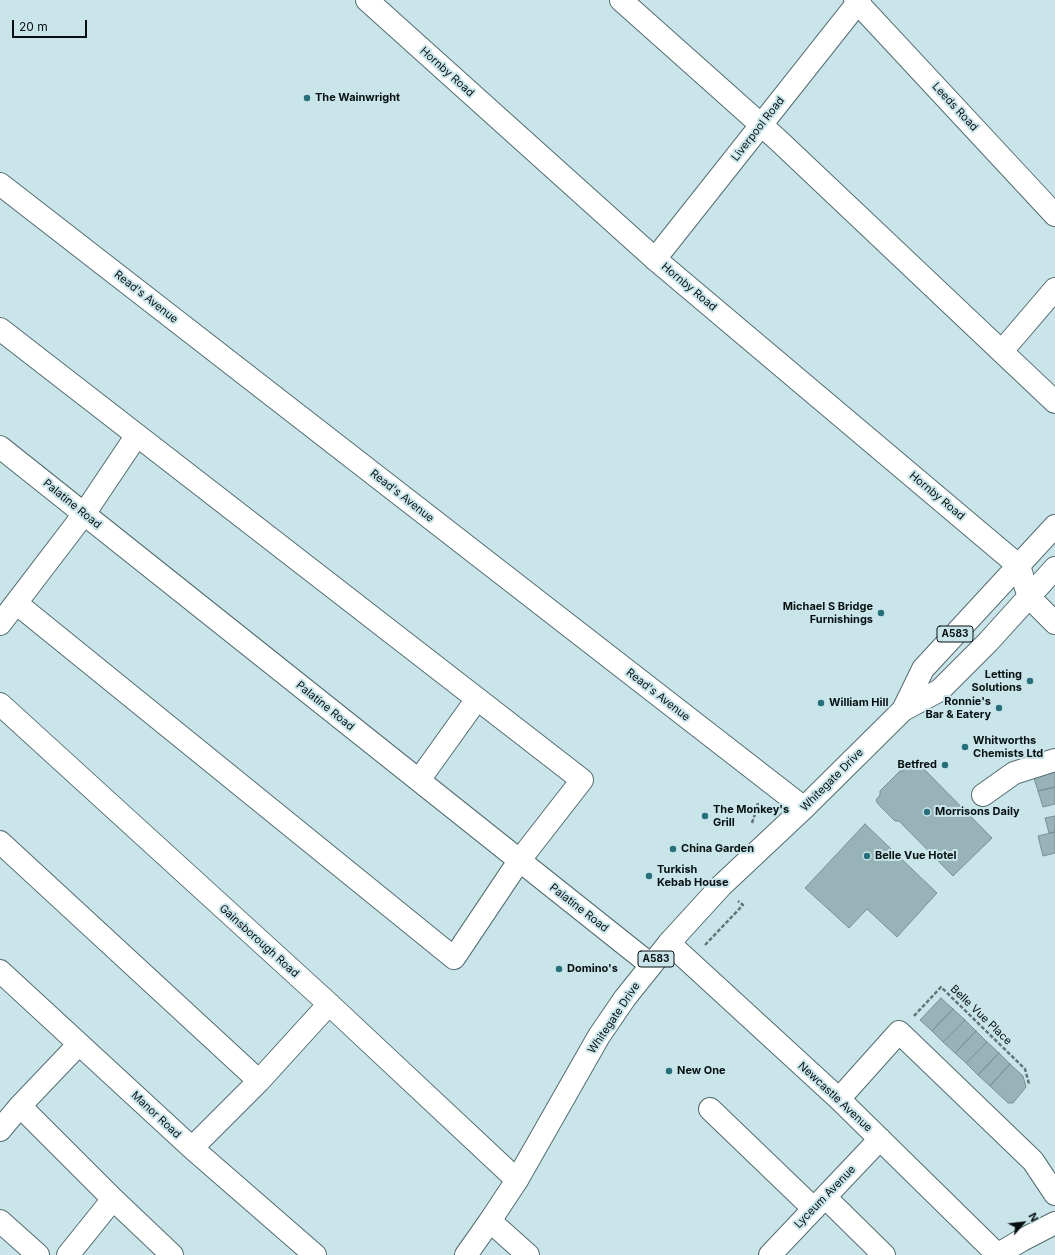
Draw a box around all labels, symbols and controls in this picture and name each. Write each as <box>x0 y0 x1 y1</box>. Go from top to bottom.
scale bar <box>14 12 89 38</box>
text: 20 m <box>19 19 48 34</box>
street label: Hornby Road <box>417 44 477 100</box>
street label: Leeds Road <box>929 80 981 134</box>
place label: The Wainwright <box>315 91 400 105</box>
marker: The Wainwright <box>302 93 312 103</box>
street label: Liverpool Road <box>729 94 787 164</box>
street label: Hornby Road <box>659 260 719 314</box>
street label: Read's Avenue <box>112 268 180 326</box>
street label: Read's Avenue <box>368 467 436 525</box>
street label: Hornby Road <box>907 469 967 523</box>
street label: Palatine Road <box>40 477 104 531</box>
place label: Michael S Bridge Furnishings <box>783 600 873 626</box>
marker: Michael S Bridge Furnishings <box>876 608 886 618</box>
road number: A583 <box>937 626 973 642</box>
street label: Read's Avenue <box>624 666 692 724</box>
place label: Letting Solutions <box>971 668 1022 694</box>
marker: Letting Solutions <box>1025 676 1035 686</box>
street label: Palatine Road <box>293 679 357 733</box>
place label: Ronnie's Bar & Eatery <box>925 695 991 721</box>
place label: William Hill <box>829 696 889 710</box>
marker: William Hill <box>816 698 826 708</box>
marker: Ronnie's Bar & Eatery <box>994 703 1004 713</box>
place label: Whitworths Chemists Ltd <box>973 734 1043 760</box>
marker: Whitworths Chemists Ltd <box>960 742 970 752</box>
street label: Whitegate Drive <box>798 746 866 814</box>
place label: Betfred <box>897 758 937 772</box>
marker: Betfred <box>940 760 950 770</box>
place label: The Monkey's Grill <box>713 803 789 829</box>
place label: Morrisons Daily <box>935 805 1020 819</box>
marker: Morrisons Daily <box>922 807 932 817</box>
marker: The Monkey's Grill <box>700 811 710 821</box>
place label: China Garden <box>681 842 754 856</box>
marker: China Garden <box>668 844 678 854</box>
place label: Belle Vue Hotel <box>875 849 957 863</box>
marker: Belle Vue Hotel <box>862 851 872 861</box>
place label: Turkish Kebab House <box>657 863 729 889</box>
marker: Turkish Kebab House <box>644 871 654 881</box>
street label: Palatine Road <box>547 881 611 935</box>
street label: Gainsborough Road <box>216 902 302 980</box>
road number: A583 <box>638 951 674 967</box>
place label: Domino's <box>567 962 618 976</box>
marker: Domino's <box>554 964 564 974</box>
street label: Whitegate Drive <box>585 980 643 1056</box>
street label: Belle Vue Place <box>947 982 1015 1048</box>
street label: Newcastle Avenue <box>795 1059 875 1135</box>
place label: New One <box>677 1064 726 1078</box>
marker: New One <box>664 1066 674 1076</box>
street label: Manor Road <box>128 1089 184 1141</box>
street label: Lyceum Avenue <box>792 1163 858 1231</box>
north arrow <box>1003 1203 1043 1243</box>
text: N <box>1025 1210 1042 1224</box>

